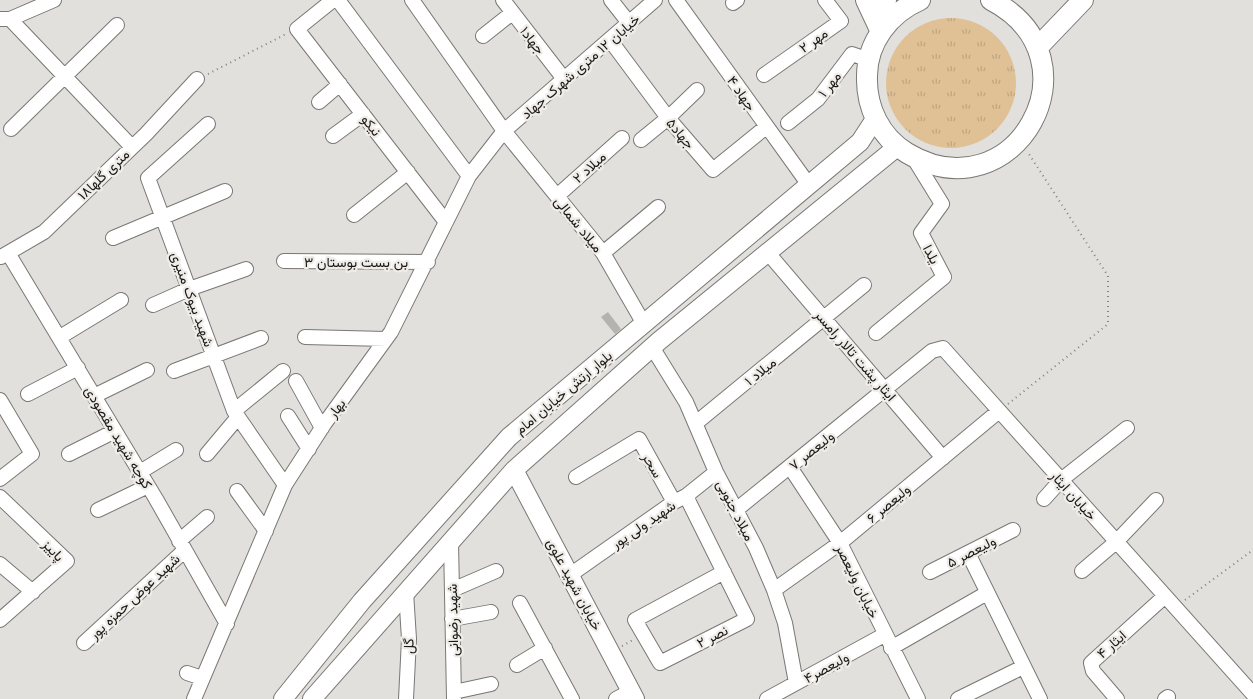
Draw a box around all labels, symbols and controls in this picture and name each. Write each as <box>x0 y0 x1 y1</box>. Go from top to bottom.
street label: خیابان ۱۲ متری شهرک جهاد <box>517 10 643 123</box>
street label: جهاد۱ <box>516 23 549 58</box>
street label: مهر ۲ <box>795 24 831 57</box>
street label: مهر ۱ <box>814 68 845 101</box>
street label: جهاد ۴ <box>723 72 760 114</box>
street label: نیکو <box>358 111 386 140</box>
street label: جهاد۵ <box>662 114 699 153</box>
street label: ۱۸متری گلها <box>74 145 133 204</box>
street label: میلاد ۲ <box>569 148 609 186</box>
street label: میلاد شمالی <box>550 192 607 256</box>
street label: یلدا <box>920 241 944 267</box>
street label: شهید بیوک منیری <box>167 249 218 349</box>
street label: بن بست بوستان ۳ <box>304 253 408 271</box>
street label: ایثار پشت تالار رامسر <box>810 305 900 405</box>
street label: بلوار ارتش خیابان امام <box>511 346 616 438</box>
street label: میلاد ۱ <box>741 353 779 389</box>
street label: کوچه شهید مقصودی <box>80 383 156 492</box>
street label: بهار <box>323 395 349 422</box>
street label: ولیعصر ۷ <box>785 427 838 474</box>
street label: سحر <box>638 449 667 481</box>
street label: خیابان ایثار <box>1046 466 1101 524</box>
street label: میلاد جنوبی <box>712 477 759 544</box>
street label: ولیعصر ۶ <box>863 480 914 527</box>
street label: شهید ولی پور <box>607 496 680 554</box>
street label: ولیعصر ۵ <box>944 531 999 571</box>
street label: پاییز <box>38 535 68 566</box>
street label: خیابان شهید علوی <box>543 535 606 633</box>
street label: خیابان ولیعصر <box>831 540 883 621</box>
street label: شهید عوض حمزه پور <box>84 550 184 645</box>
street label: شهید رضوانی <box>443 584 462 656</box>
street label: نصر ۲ <box>694 621 731 652</box>
street label: ایثار ۴ <box>1093 627 1130 662</box>
street label: گل <box>399 638 418 654</box>
street label: ولیعصر۴ <box>801 648 852 687</box>

